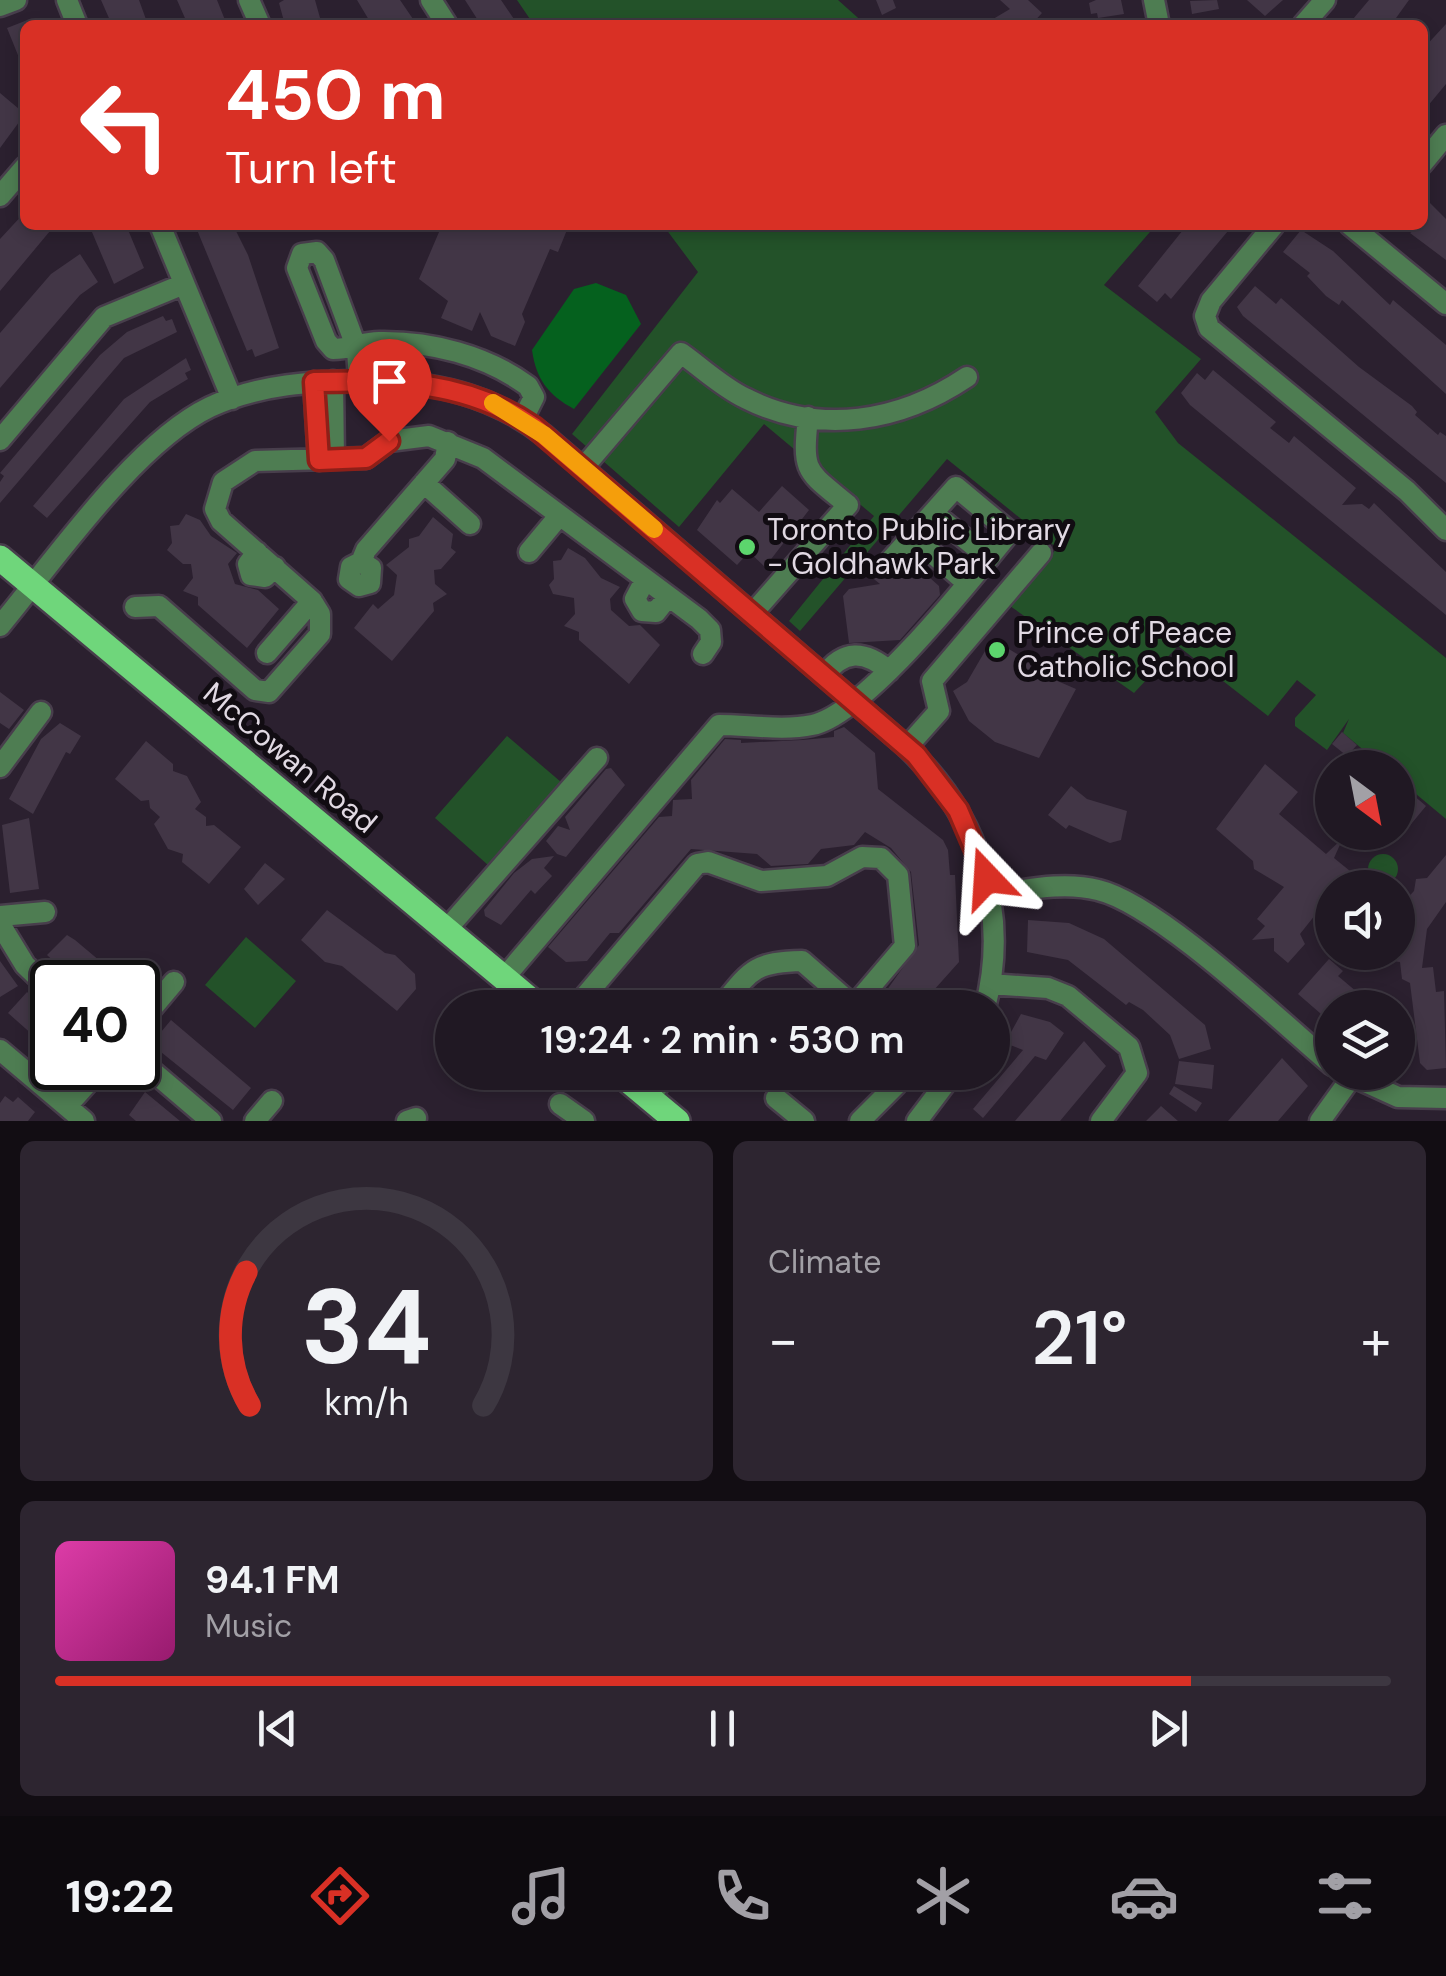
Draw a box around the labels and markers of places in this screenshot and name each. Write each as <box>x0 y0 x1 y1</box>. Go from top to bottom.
pin <box>347 339 432 442</box>
place label: Toronto Public Library - Goldhawk Park <box>767 510 1071 583</box>
marker: Toronto Public Library - Goldhawk Park <box>736 536 758 558</box>
place label: Prince of Peace Catholic School <box>1017 613 1234 686</box>
marker: Prince of Peace Catholic School <box>986 639 1008 661</box>

